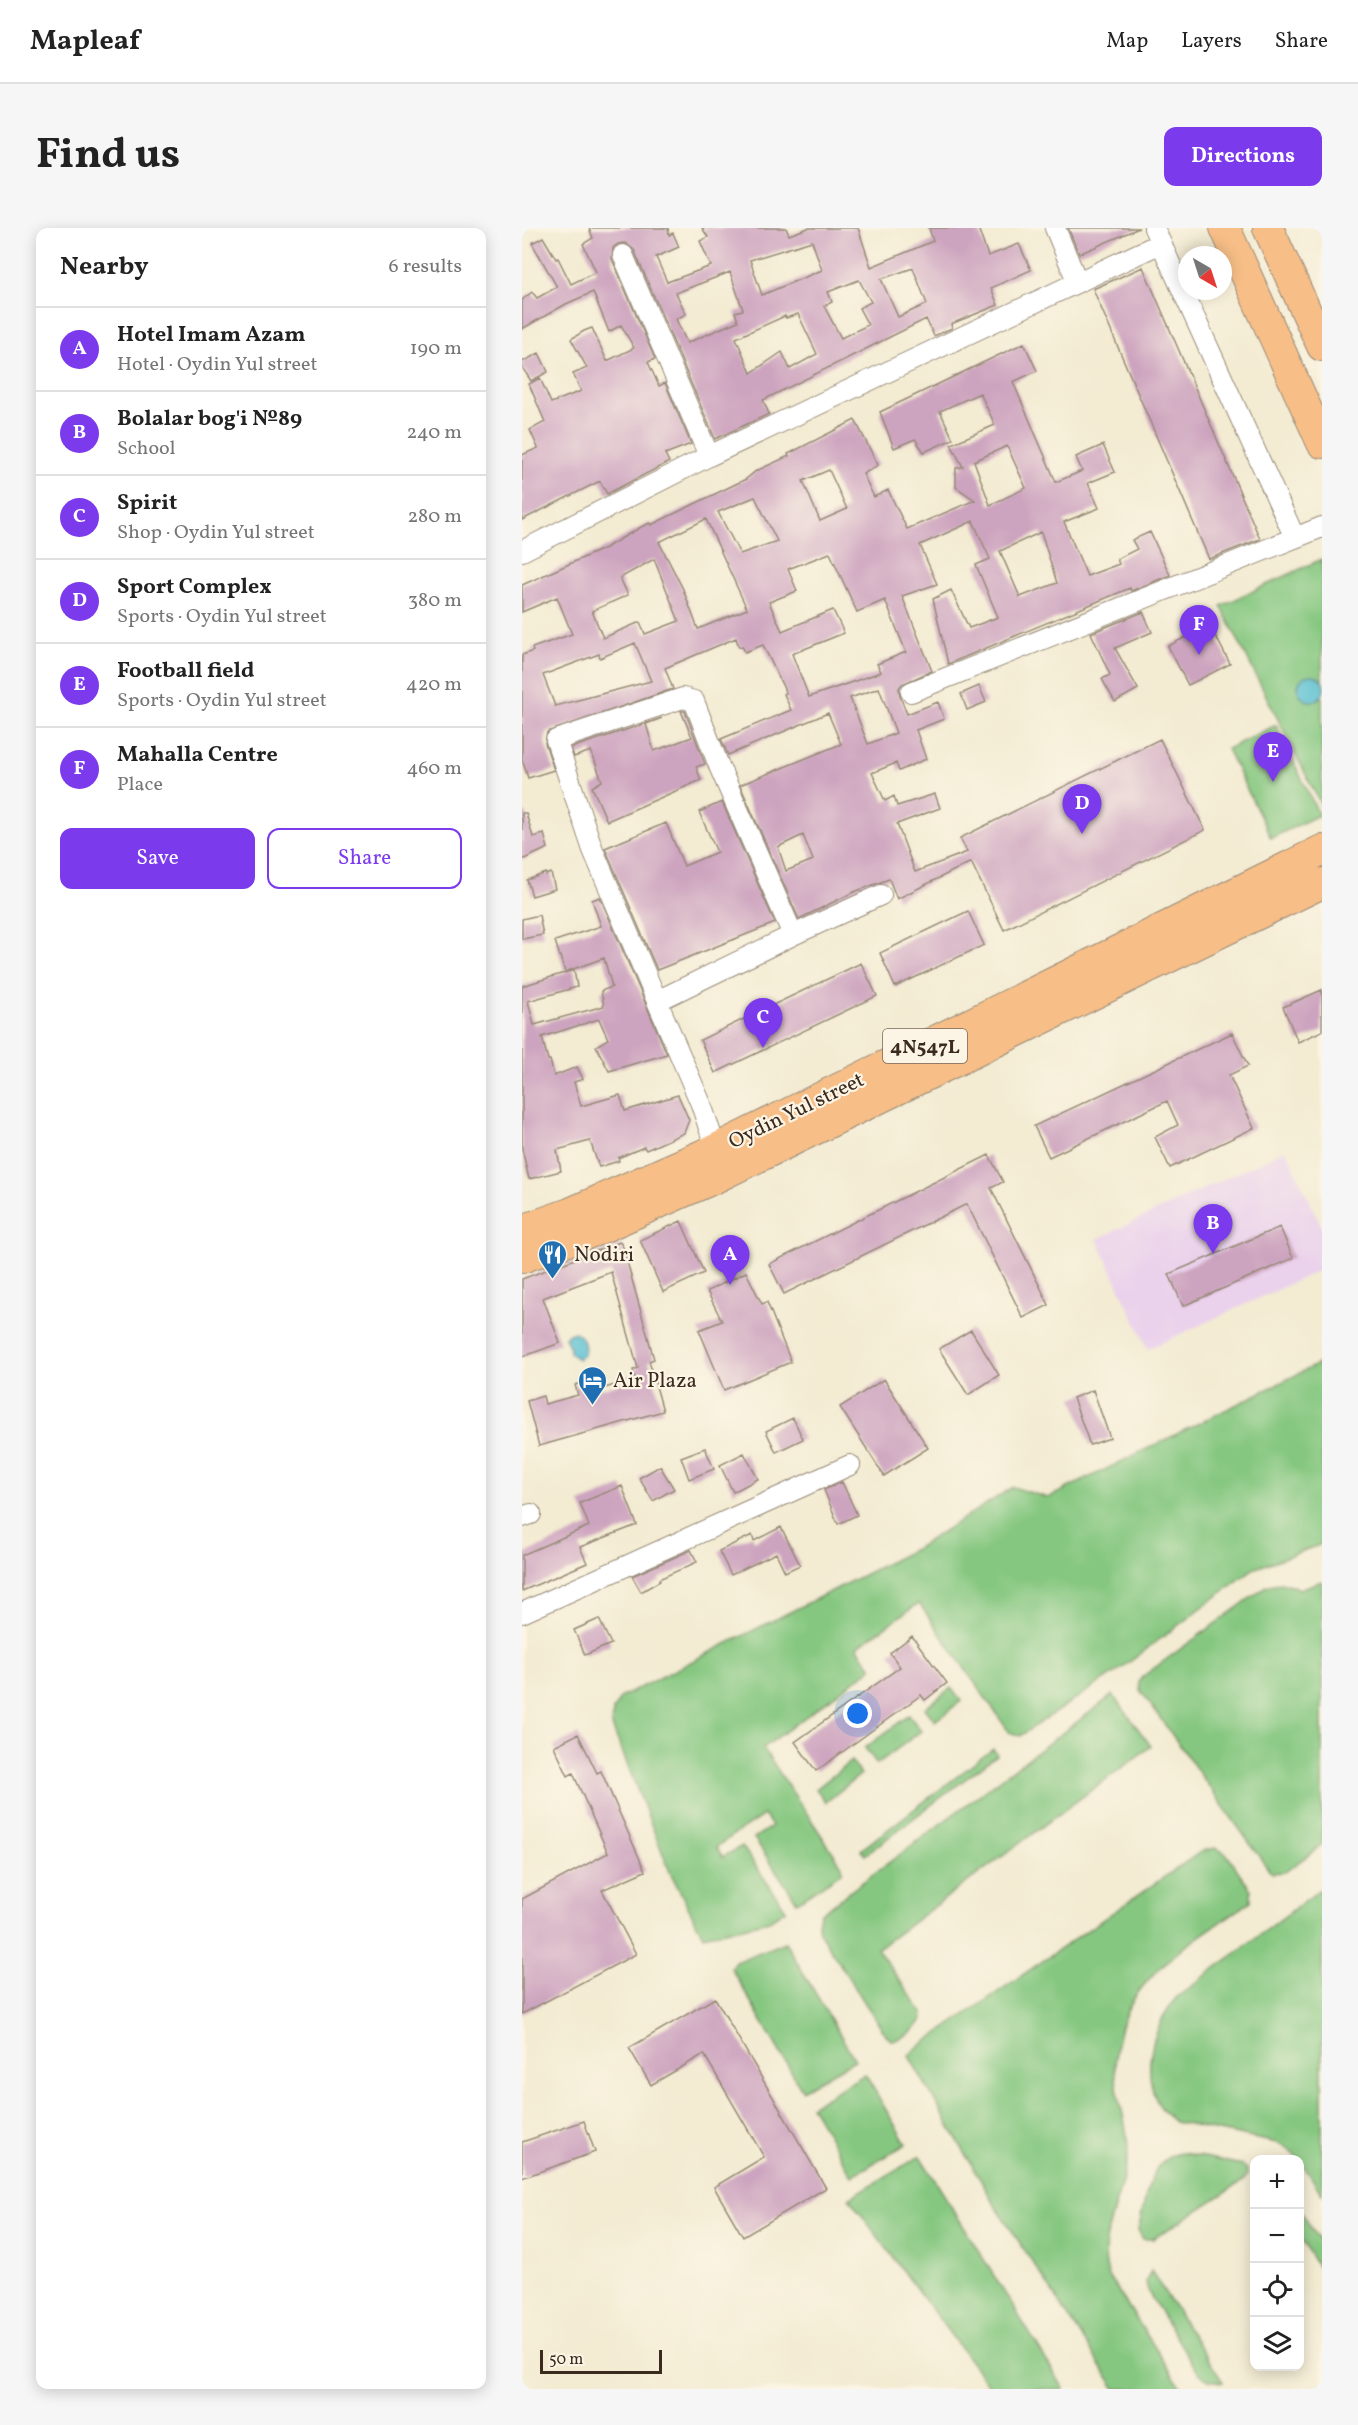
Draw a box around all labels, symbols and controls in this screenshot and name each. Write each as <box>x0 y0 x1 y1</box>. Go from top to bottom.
text: Mapleaf <box>30 22 140 61</box>
text: Map <box>1106 27 1148 56</box>
text: Layers <box>1181 27 1242 56</box>
text: Share <box>1275 27 1328 56</box>
text: Find us <box>36 127 180 186</box>
button: Directions <box>1164 127 1322 186</box>
north arrow <box>1178 246 1232 300</box>
text: Nearby <box>60 249 149 285</box>
text: 6 results <box>389 253 462 281</box>
text: Hotel Imam Azam <box>117 320 306 351</box>
text: A <box>72 335 87 363</box>
text: 190 m <box>410 335 462 363</box>
text: Hotel · Oydin Yul street <box>117 351 318 379</box>
text: Bolalar bog'i №89 <box>117 404 302 435</box>
text: B <box>73 419 86 447</box>
text: 240 m <box>407 419 462 447</box>
text: School <box>117 435 175 463</box>
text: Spirit <box>117 488 177 519</box>
text: C <box>73 503 86 531</box>
text: 280 m <box>407 503 462 531</box>
text: Shop · Oydin Yul street <box>117 519 315 547</box>
text: Sport Complex <box>117 572 272 603</box>
text: D <box>72 587 87 615</box>
text: 380 m <box>408 587 462 615</box>
text: Sports · Oydin Yul street <box>117 603 327 631</box>
pin: F <box>1180 606 1218 655</box>
text: Football field <box>117 656 254 687</box>
text: E <box>73 671 86 699</box>
text: 420 m <box>406 671 462 699</box>
text: Sports · Oydin Yul street <box>117 687 327 715</box>
pin: E <box>1254 732 1293 782</box>
text: Mahalla Centre <box>117 740 278 771</box>
text: F <box>74 755 85 783</box>
text: 460 m <box>406 755 462 783</box>
text: Place <box>117 771 163 799</box>
pin: D <box>1062 784 1102 834</box>
button: Save <box>60 828 255 889</box>
button: Share <box>267 828 462 889</box>
pin: C <box>744 998 782 1048</box>
road number: 4N547L <box>883 1029 967 1063</box>
street label: Oydin Yul street <box>724 1066 869 1157</box>
pin: B <box>1194 1204 1232 1254</box>
pin: A <box>710 1236 750 1285</box>
restaurant icon: Nodiri <box>537 1238 569 1280</box>
place label: Nodiri <box>574 1241 634 1270</box>
hotel icon: Air Plaza <box>576 1364 608 1406</box>
place label: Air Plaza <box>613 1367 697 1396</box>
your location <box>843 1699 872 1728</box>
map controls <box>1250 2155 1304 2371</box>
button: + <box>1250 2155 1304 2209</box>
button: − <box>1250 2209 1304 2263</box>
button: locate <box>1250 2263 1304 2317</box>
button: layers <box>1250 2317 1304 2371</box>
scale bar <box>540 2347 662 2374</box>
text: 50 m <box>549 2349 583 2371</box>

